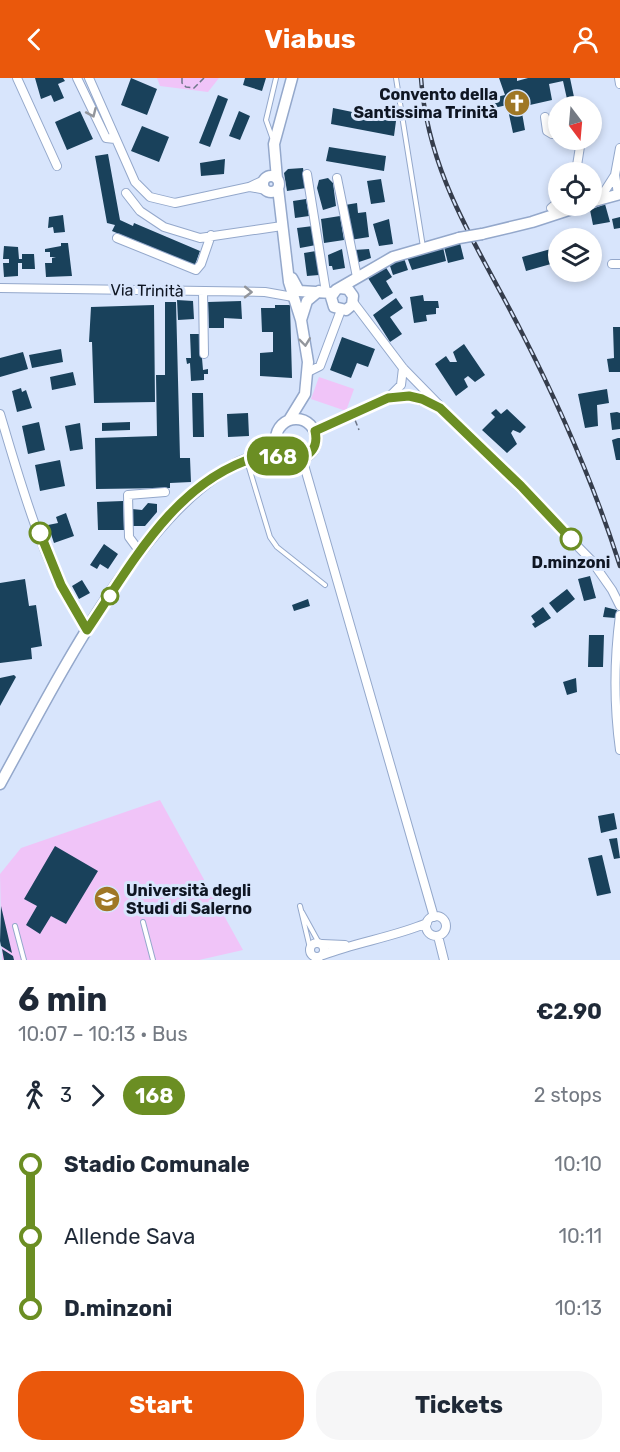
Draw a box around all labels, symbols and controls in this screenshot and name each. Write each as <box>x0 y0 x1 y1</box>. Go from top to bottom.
icon: back <box>18 23 51 56</box>
text: Viabus <box>264 23 356 55</box>
icon: person <box>569 23 602 56</box>
place label: Convento della Santissima Trinità <box>353 85 498 122</box>
church icon: Convento della Santissima Trinità <box>502 88 532 118</box>
north arrow <box>548 96 602 150</box>
map controls <box>548 96 602 282</box>
one-way arrow <box>85 107 97 118</box>
button: locate <box>548 162 602 216</box>
button: layers <box>548 228 602 282</box>
street label: Via Trinità <box>110 280 184 301</box>
one-way arrow <box>244 285 253 298</box>
one-way arrow <box>299 337 311 346</box>
line badge: 168 <box>244 436 312 476</box>
text: 168 <box>259 444 297 469</box>
unlabelled marker <box>29 522 51 544</box>
marker: D.minzoni <box>560 528 582 550</box>
place label: D.minzoni <box>532 553 610 572</box>
unlabelled marker <box>101 587 119 605</box>
place label: Università degli Studi di Salerno <box>126 881 252 918</box>
school or university icon: Università degli Studi di Salerno <box>92 884 122 914</box>
text: 6 min <box>18 980 107 1019</box>
text: €2.90 <box>536 998 602 1025</box>
text: 10:07 – 10:13 · Bus <box>18 1022 188 1046</box>
icon: walk <box>18 1079 51 1112</box>
icon: forward <box>81 1079 114 1112</box>
text: 3 <box>60 1083 72 1107</box>
text: 168 <box>135 1083 173 1108</box>
text: 2 stops <box>534 1083 602 1107</box>
text: Stadio Comunale <box>64 1151 250 1178</box>
text: 10:10 <box>554 1152 602 1176</box>
text: Allende Sava <box>64 1223 195 1250</box>
text: 10:11 <box>559 1224 602 1248</box>
text: D.minzoni <box>64 1295 172 1322</box>
text: 10:13 <box>555 1296 602 1320</box>
button: Start <box>18 1371 304 1440</box>
button: Tickets <box>316 1371 602 1440</box>

